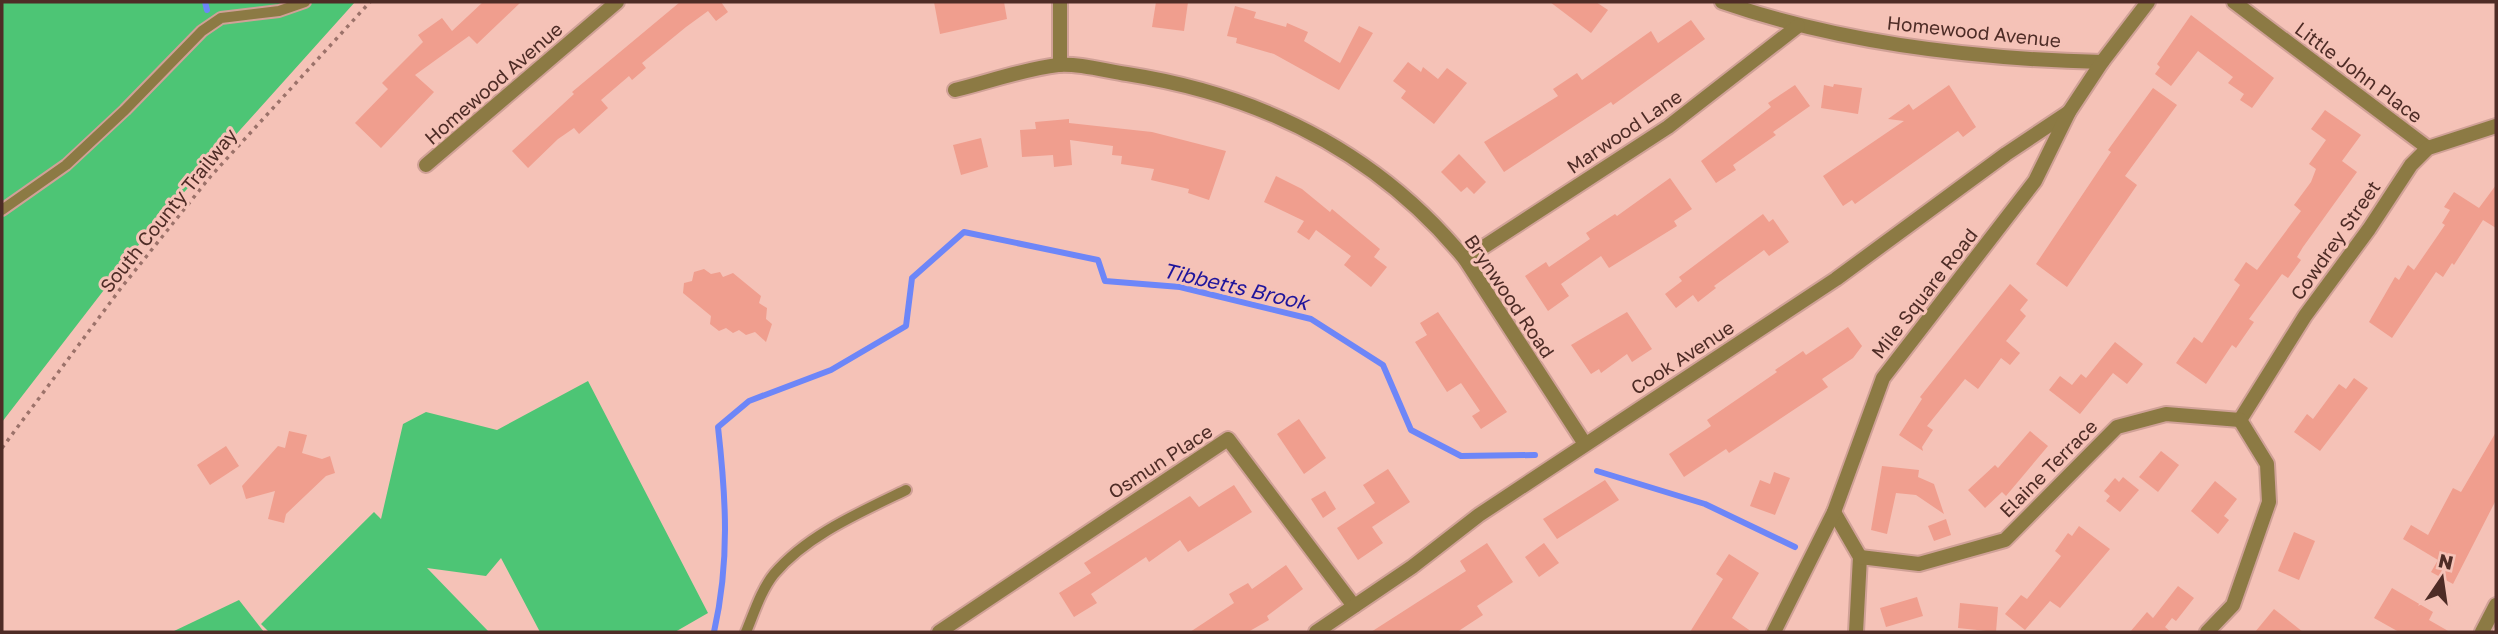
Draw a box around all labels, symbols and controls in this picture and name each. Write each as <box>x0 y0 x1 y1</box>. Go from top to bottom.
street label: Homewood Avenue <box>1886 10 2062 52</box>
street label: Homewood Avenue <box>419 17 567 149</box>
street label: Little John Place <box>2291 17 2427 127</box>
street label: Marwood Lane <box>1562 84 1686 178</box>
street label: South County Trailway <box>95 123 242 297</box>
street label: Cowdrey Street <box>2285 176 2385 304</box>
street label: Mile Square Road <box>1866 223 1982 363</box>
street label: Brynwood Road <box>1460 230 1560 362</box>
water label: Tibbetts Brook <box>1161 257 1313 316</box>
street label: Cook Avenue <box>1626 315 1738 399</box>
street label: Elaine Terrace <box>1994 414 2102 522</box>
street label: Osmun Place <box>1104 419 1216 503</box>
north arrow <box>2407 543 2477 613</box>
text: N <box>2436 548 2456 574</box>

